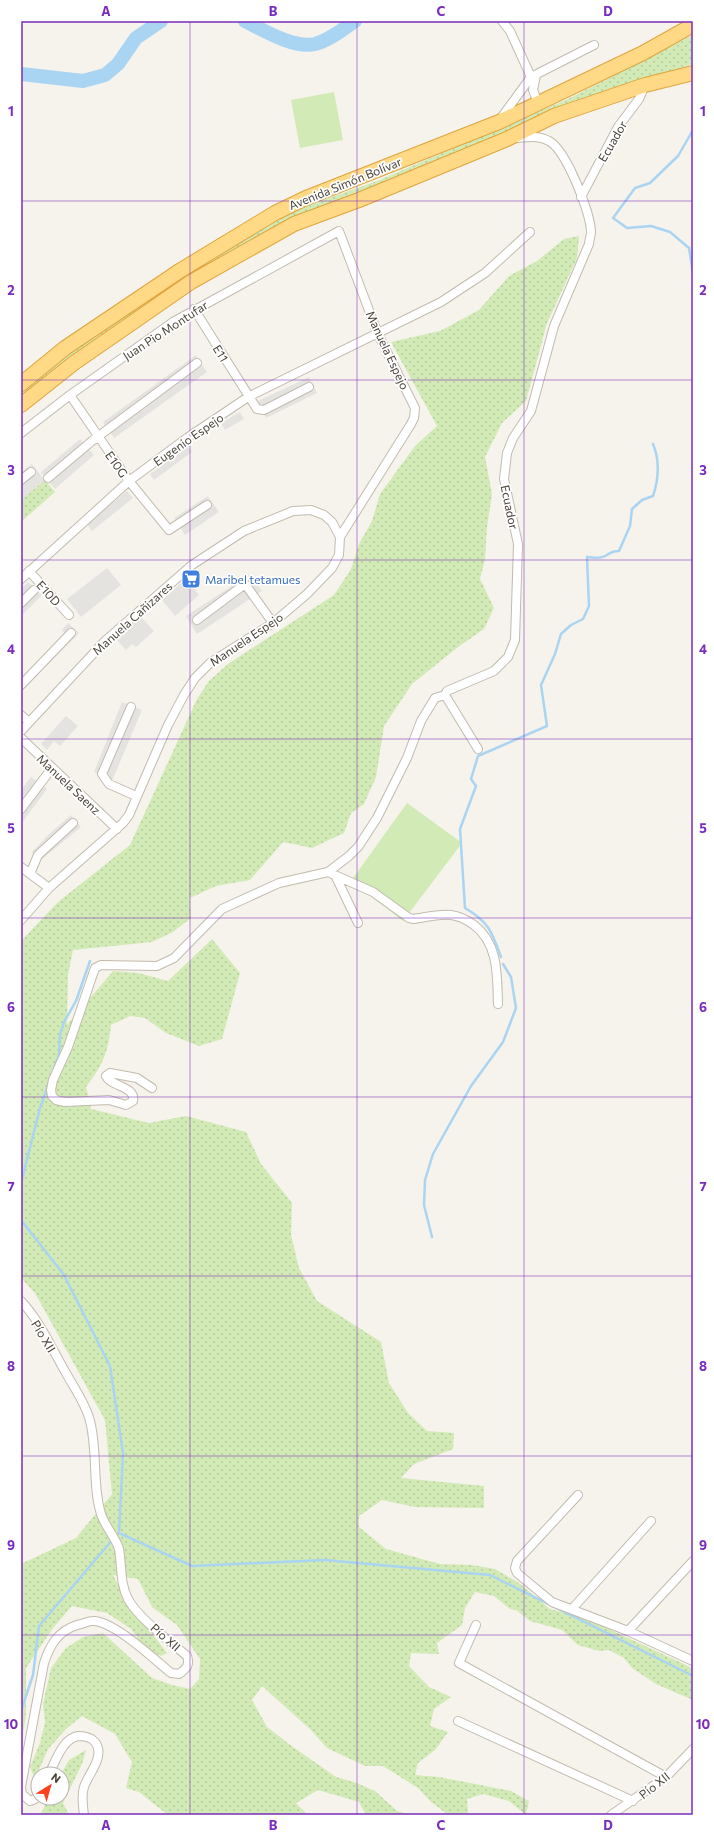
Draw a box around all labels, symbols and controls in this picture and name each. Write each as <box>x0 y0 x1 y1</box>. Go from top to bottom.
text: A <box>101 3 111 19</box>
text: B <box>269 3 278 19</box>
text: C <box>437 3 446 19</box>
text: D <box>603 3 613 19</box>
text: 1 <box>8 103 14 119</box>
text: 1 <box>700 103 706 119</box>
street label: Ecuador <box>595 118 629 164</box>
street label: Avenida Simón Bolívar <box>286 154 404 212</box>
text: 2 <box>7 282 15 298</box>
text: 2 <box>699 282 707 298</box>
street label: Juan Pio Montufar <box>120 297 211 364</box>
street label: Manuela Espejo <box>364 308 412 392</box>
street label: E11 <box>210 342 232 364</box>
street label: Eugenio Espejo <box>150 410 226 468</box>
street label: E10G <box>103 448 131 480</box>
text: 3 <box>7 462 15 478</box>
text: 3 <box>699 462 707 478</box>
street label: Ecuador <box>498 484 522 531</box>
supermarket icon: Maribel tetamues <box>180 568 202 590</box>
place label: Maribel tetamues <box>205 572 301 586</box>
street label: E10D <box>34 578 64 609</box>
street label: Manuela Cañizares <box>89 579 175 657</box>
street label: Manuela Espejo <box>207 609 285 669</box>
text: 4 <box>7 641 15 657</box>
text: 4 <box>699 641 707 657</box>
street label: Manuela Saenz <box>34 751 104 817</box>
text: 5 <box>7 820 15 836</box>
text: 5 <box>699 820 707 836</box>
text: 6 <box>7 999 15 1015</box>
text: 6 <box>699 999 707 1015</box>
text: 7 <box>7 1178 15 1194</box>
text: 7 <box>699 1178 707 1194</box>
street label: Pío XII <box>29 1317 59 1355</box>
text: 8 <box>7 1358 15 1374</box>
text: 8 <box>699 1358 707 1374</box>
text: 9 <box>7 1537 15 1553</box>
text: 9 <box>699 1537 707 1553</box>
street label: Pío XII <box>148 1620 184 1654</box>
text: 10 <box>4 1716 19 1732</box>
text: 10 <box>696 1716 711 1732</box>
north arrow <box>30 1766 70 1806</box>
street label: Pío XII <box>636 1769 672 1801</box>
text: N <box>49 1770 64 1785</box>
text: A <box>101 1817 111 1833</box>
text: B <box>269 1817 278 1833</box>
text: C <box>437 1817 446 1833</box>
text: D <box>603 1817 613 1833</box>

